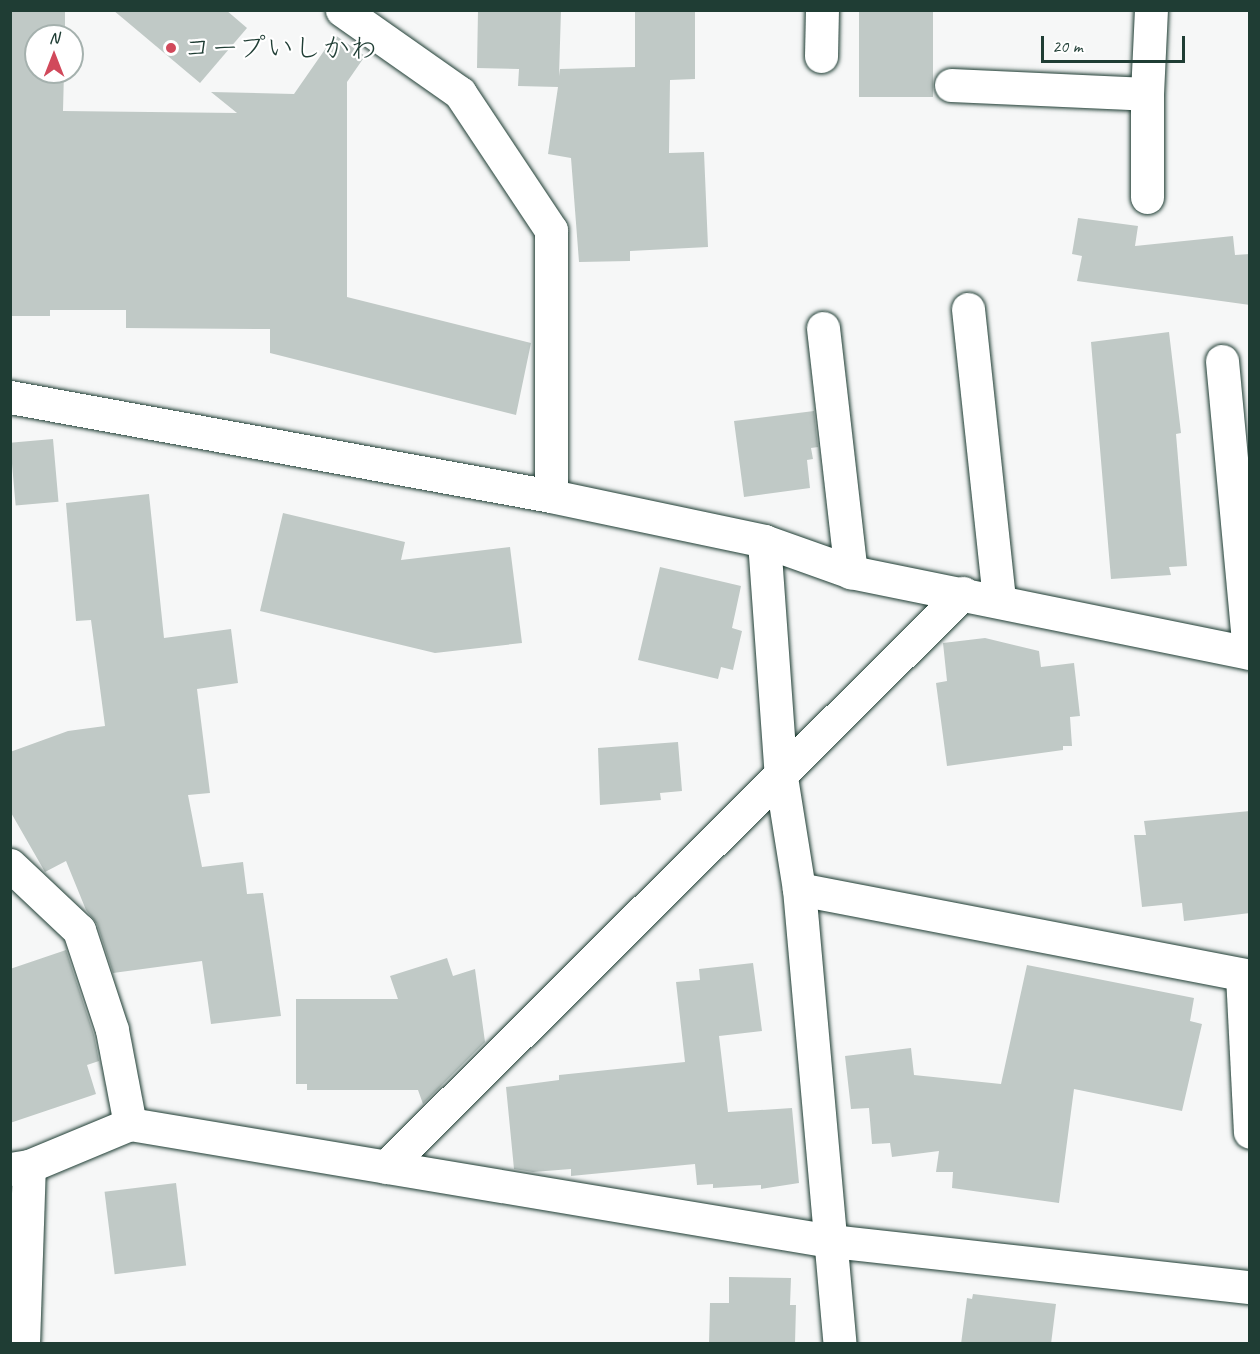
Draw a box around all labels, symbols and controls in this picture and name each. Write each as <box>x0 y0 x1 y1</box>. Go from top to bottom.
north arrow <box>24 24 84 84</box>
scale bar <box>1044 24 1188 62</box>
text: N <box>49 28 59 48</box>
place label: コープいしかわ <box>183 31 379 65</box>
text: 20 m <box>1052 35 1083 57</box>
marker: コープいしかわ <box>164 41 178 55</box>

